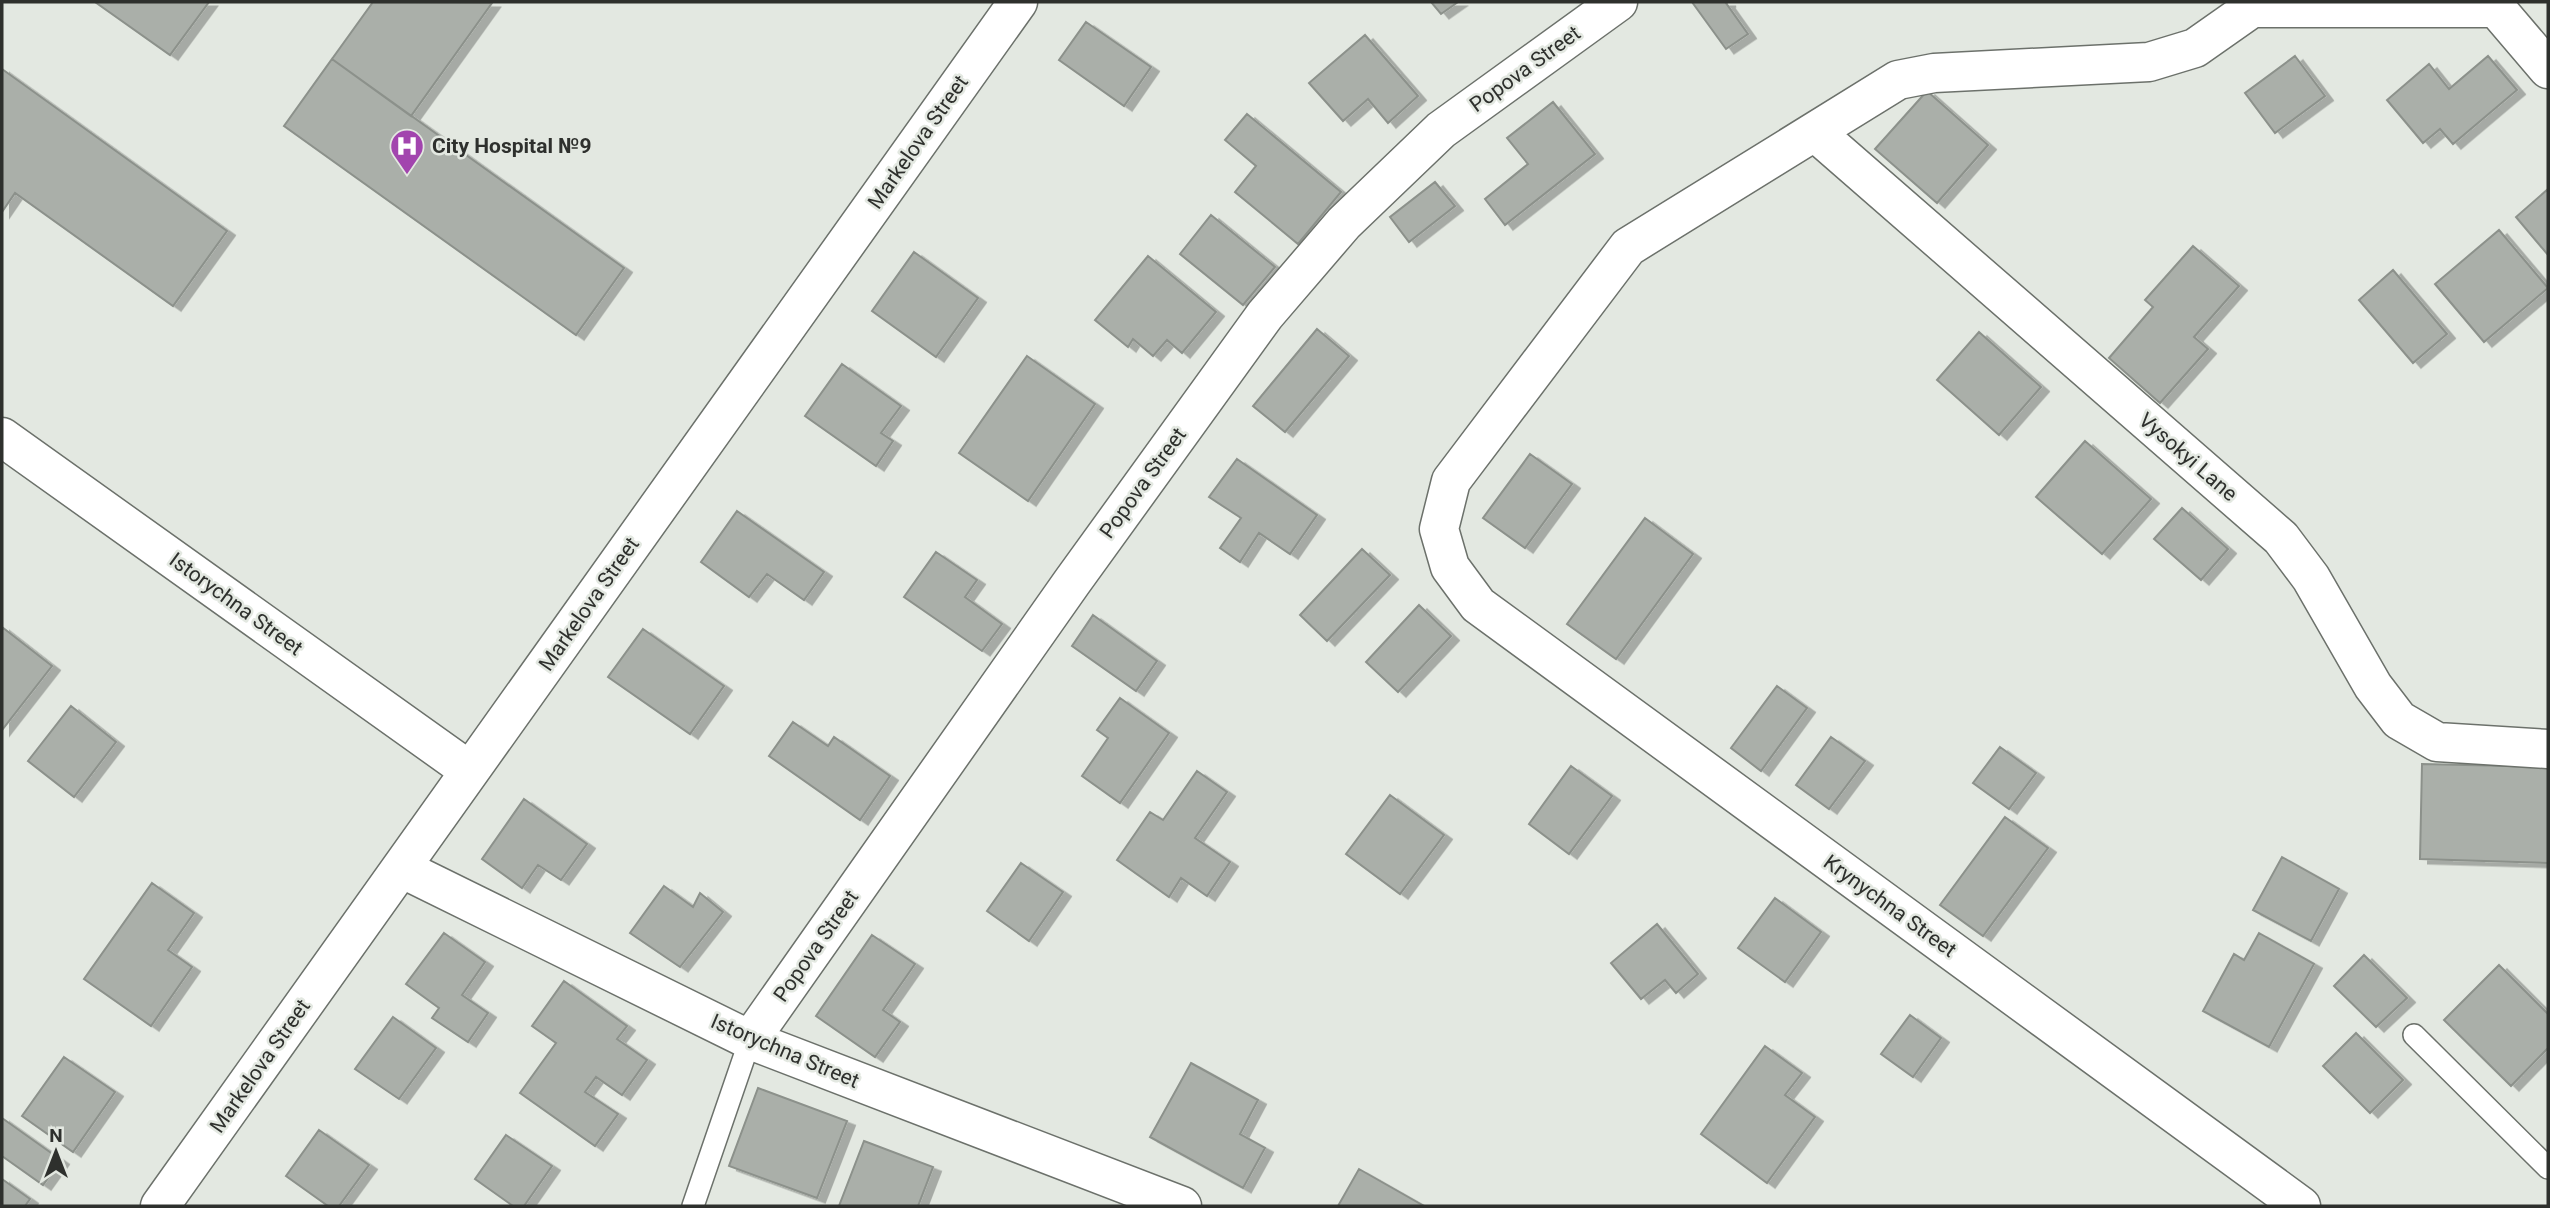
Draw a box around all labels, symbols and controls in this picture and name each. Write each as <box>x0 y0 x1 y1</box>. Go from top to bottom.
street label: Popova Street <box>1465 21 1585 117</box>
street label: Markelova Street <box>863 71 973 213</box>
hospital icon: City Hospital №9 <box>388 127 426 176</box>
place label: City Hospital №9 <box>432 134 592 158</box>
street label: Vysokyi Lane <box>2134 408 2242 506</box>
street label: Popova Street <box>1095 423 1191 543</box>
street label: Markelova Street <box>534 533 644 675</box>
street label: Istorychna Street <box>165 548 307 660</box>
street label: Krynychna Street <box>1819 850 1961 962</box>
street label: Popova Street <box>769 885 863 1006</box>
street label: Markelova Street <box>205 995 315 1137</box>
street label: Istorychna Street <box>707 1009 863 1093</box>
north arrow <box>21 1117 91 1187</box>
text: N <box>49 1124 63 1147</box>

